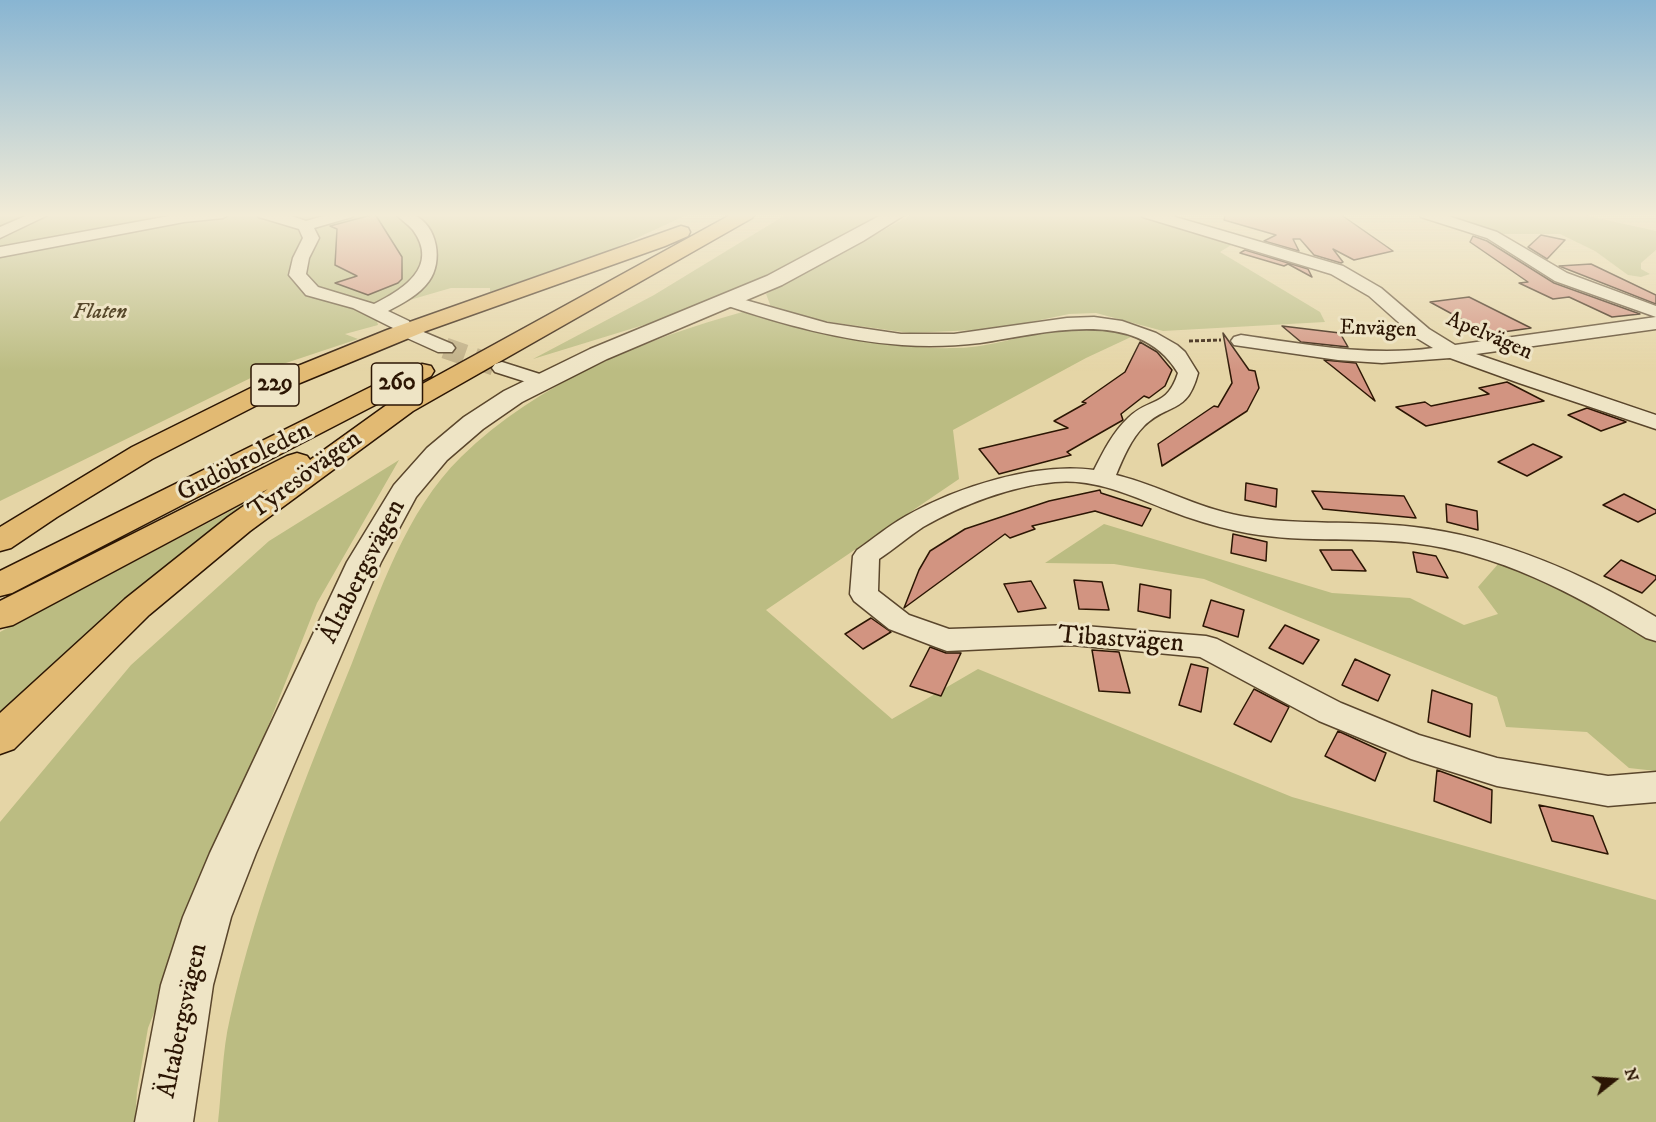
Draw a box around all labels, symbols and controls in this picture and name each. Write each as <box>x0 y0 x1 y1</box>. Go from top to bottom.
park label: Flaten <box>73 300 127 326</box>
street label: Apelvägen <box>1442 307 1536 367</box>
street label: Envägen <box>1339 315 1417 345</box>
road number: 260 <box>372 363 422 405</box>
road number: 229 <box>251 364 299 406</box>
street label: Gudöbroleden <box>173 416 317 510</box>
street label: Tyresövägen <box>243 425 369 527</box>
street label: Ältabergsvägen <box>314 495 414 649</box>
street label: Tibastvägen <box>1057 621 1185 661</box>
street label: Ältabergsvägen <box>152 941 216 1101</box>
north arrow <box>1584 1050 1644 1110</box>
text: N <box>1620 1066 1643 1084</box>

